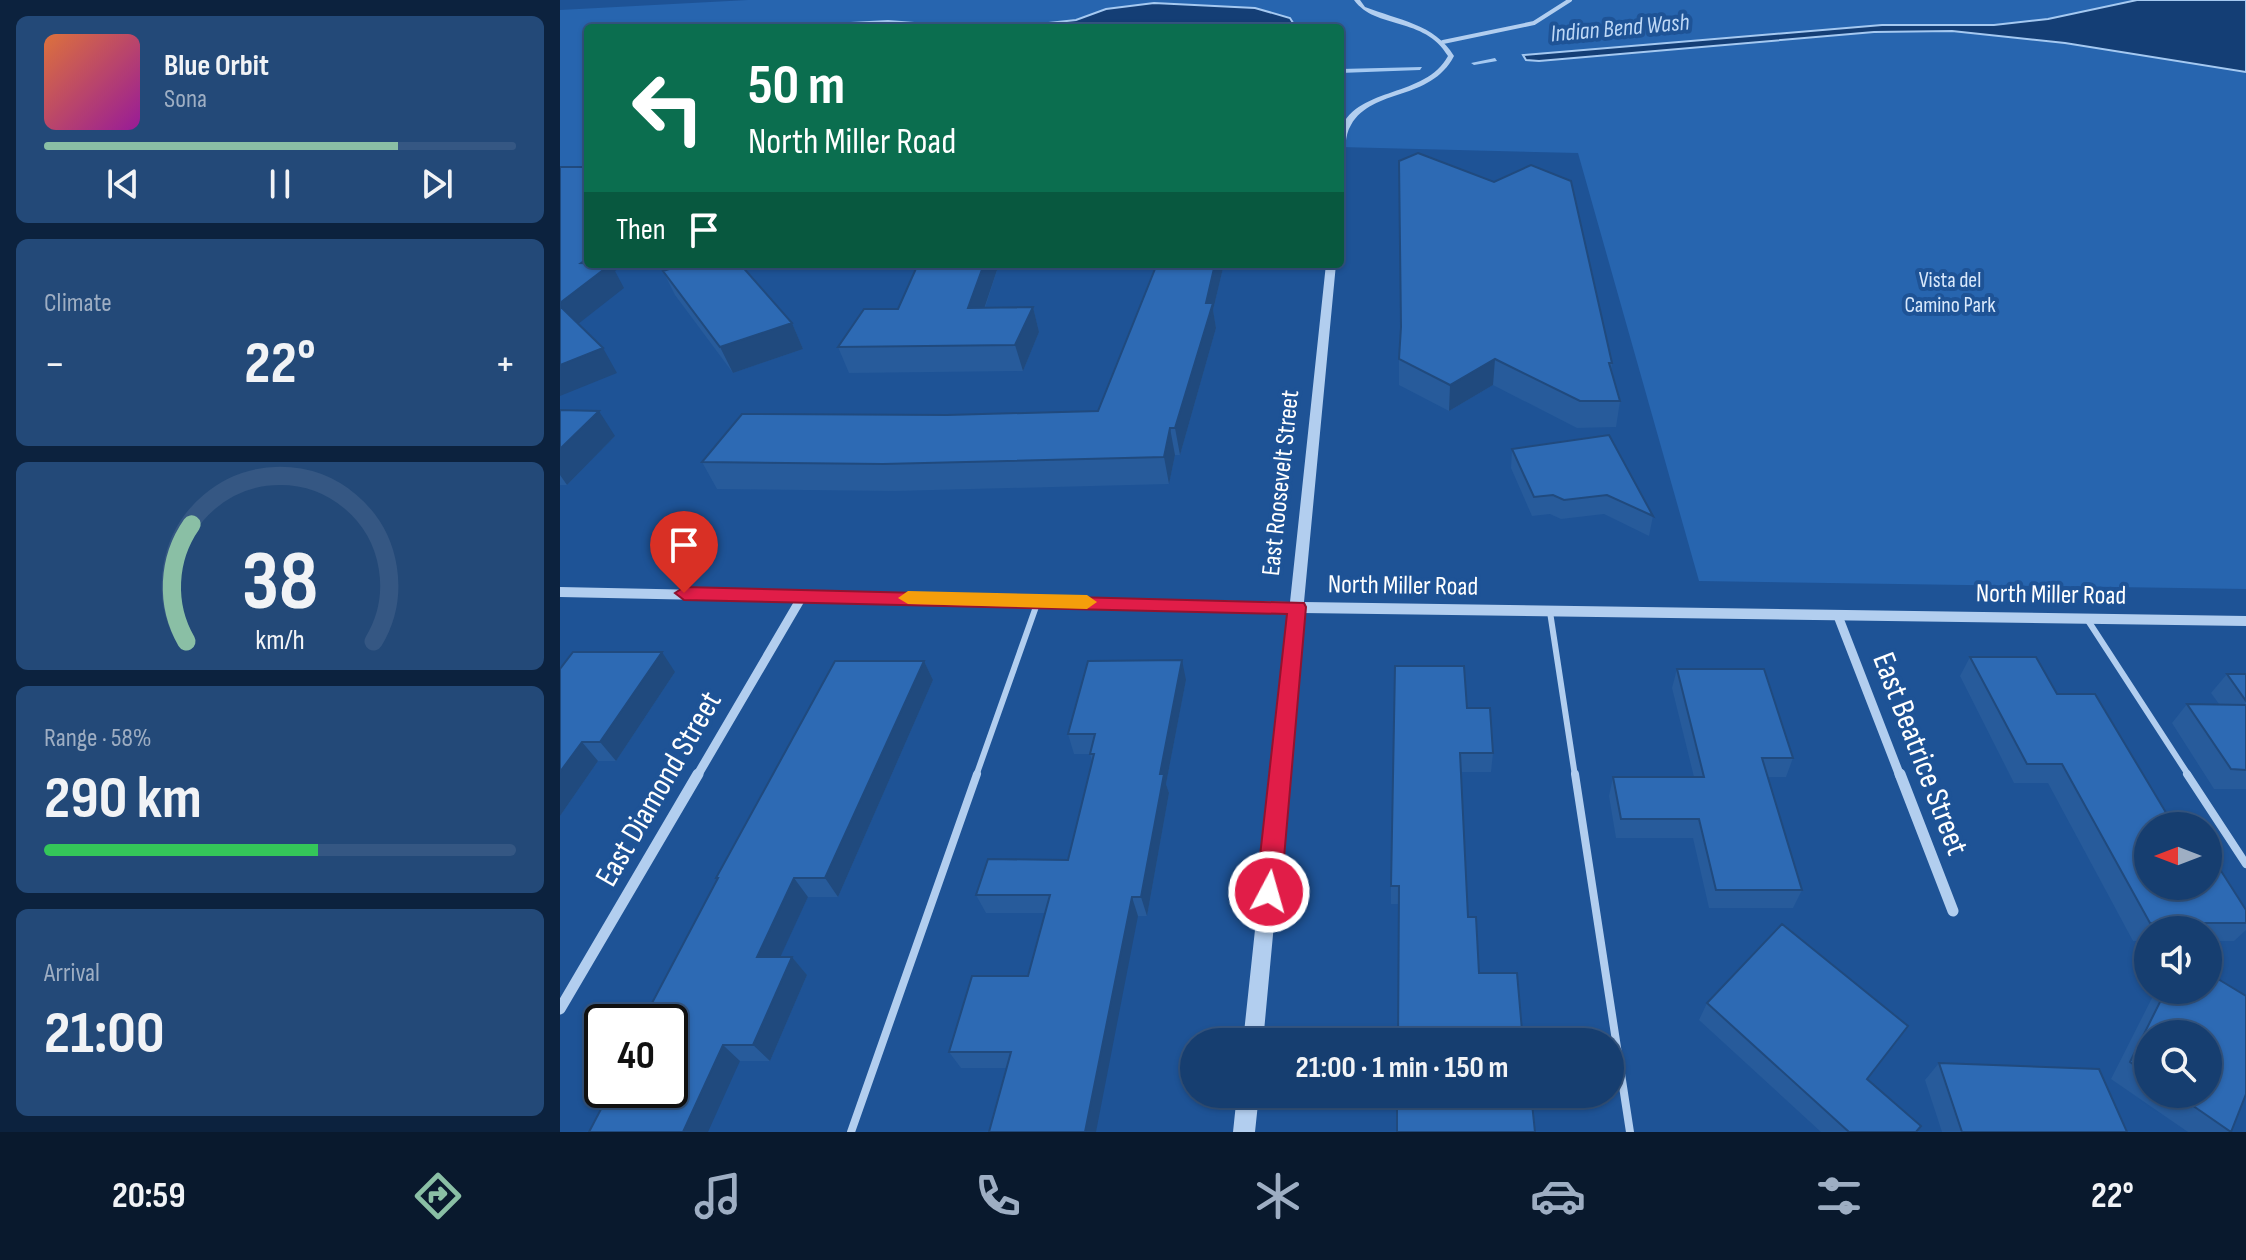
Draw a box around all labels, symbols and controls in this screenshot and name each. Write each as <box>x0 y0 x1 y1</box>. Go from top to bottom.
water label: Indian Bend Wash <box>1549 7 1691 49</box>
text: Blue Orbit <box>164 48 269 84</box>
text: 50 m <box>748 53 845 120</box>
icon: left <box>616 56 720 160</box>
text: Sona <box>164 84 207 115</box>
text: North Miller Road <box>748 121 956 164</box>
icon: previous <box>101 162 145 206</box>
icon: pause <box>258 162 302 206</box>
icon: next <box>415 162 459 206</box>
icon: arrive <box>682 208 726 252</box>
text: Then <box>616 212 666 248</box>
park label: Vista del Camino Park <box>1904 267 1996 319</box>
text: Climate <box>44 288 112 319</box>
text: 22° <box>244 328 316 400</box>
text: − <box>44 338 66 391</box>
text: + <box>494 338 516 391</box>
street label: East Roosevelt Street <box>1256 388 1306 577</box>
pin <box>650 511 718 593</box>
icon: arrive <box>662 523 706 567</box>
text: 38 <box>242 533 318 633</box>
street label: North Miller Road <box>1328 569 1478 603</box>
street label: North Miller Road <box>1976 578 2126 612</box>
text: km/h <box>255 623 305 658</box>
street label: East Beatrice Street <box>1863 647 1977 861</box>
street label: East Diamond Street <box>587 684 731 894</box>
text: Range · 58% <box>44 723 152 754</box>
text: 290 km <box>44 763 202 835</box>
north arrow <box>2134 812 2222 900</box>
map controls <box>2134 812 2222 1108</box>
position arrow <box>1227 850 1311 934</box>
button: sound <box>2134 916 2222 1004</box>
text: Arrival <box>44 958 100 989</box>
text: 21:00 <box>44 998 164 1070</box>
speed limit sign: 40 <box>584 1004 688 1108</box>
button: search <box>2134 1020 2222 1108</box>
text: 21:00 · 1 min · 150 m <box>1296 1050 1508 1086</box>
icon: directions <box>410 1168 466 1224</box>
icon: music <box>690 1168 746 1224</box>
icon: phone <box>970 1168 1026 1224</box>
icon: climate <box>1250 1168 1306 1224</box>
icon: car <box>1530 1168 1586 1224</box>
icon: filters <box>1811 1168 1867 1224</box>
text: 20:59 <box>112 1175 185 1218</box>
text: 22° <box>2091 1175 2134 1218</box>

